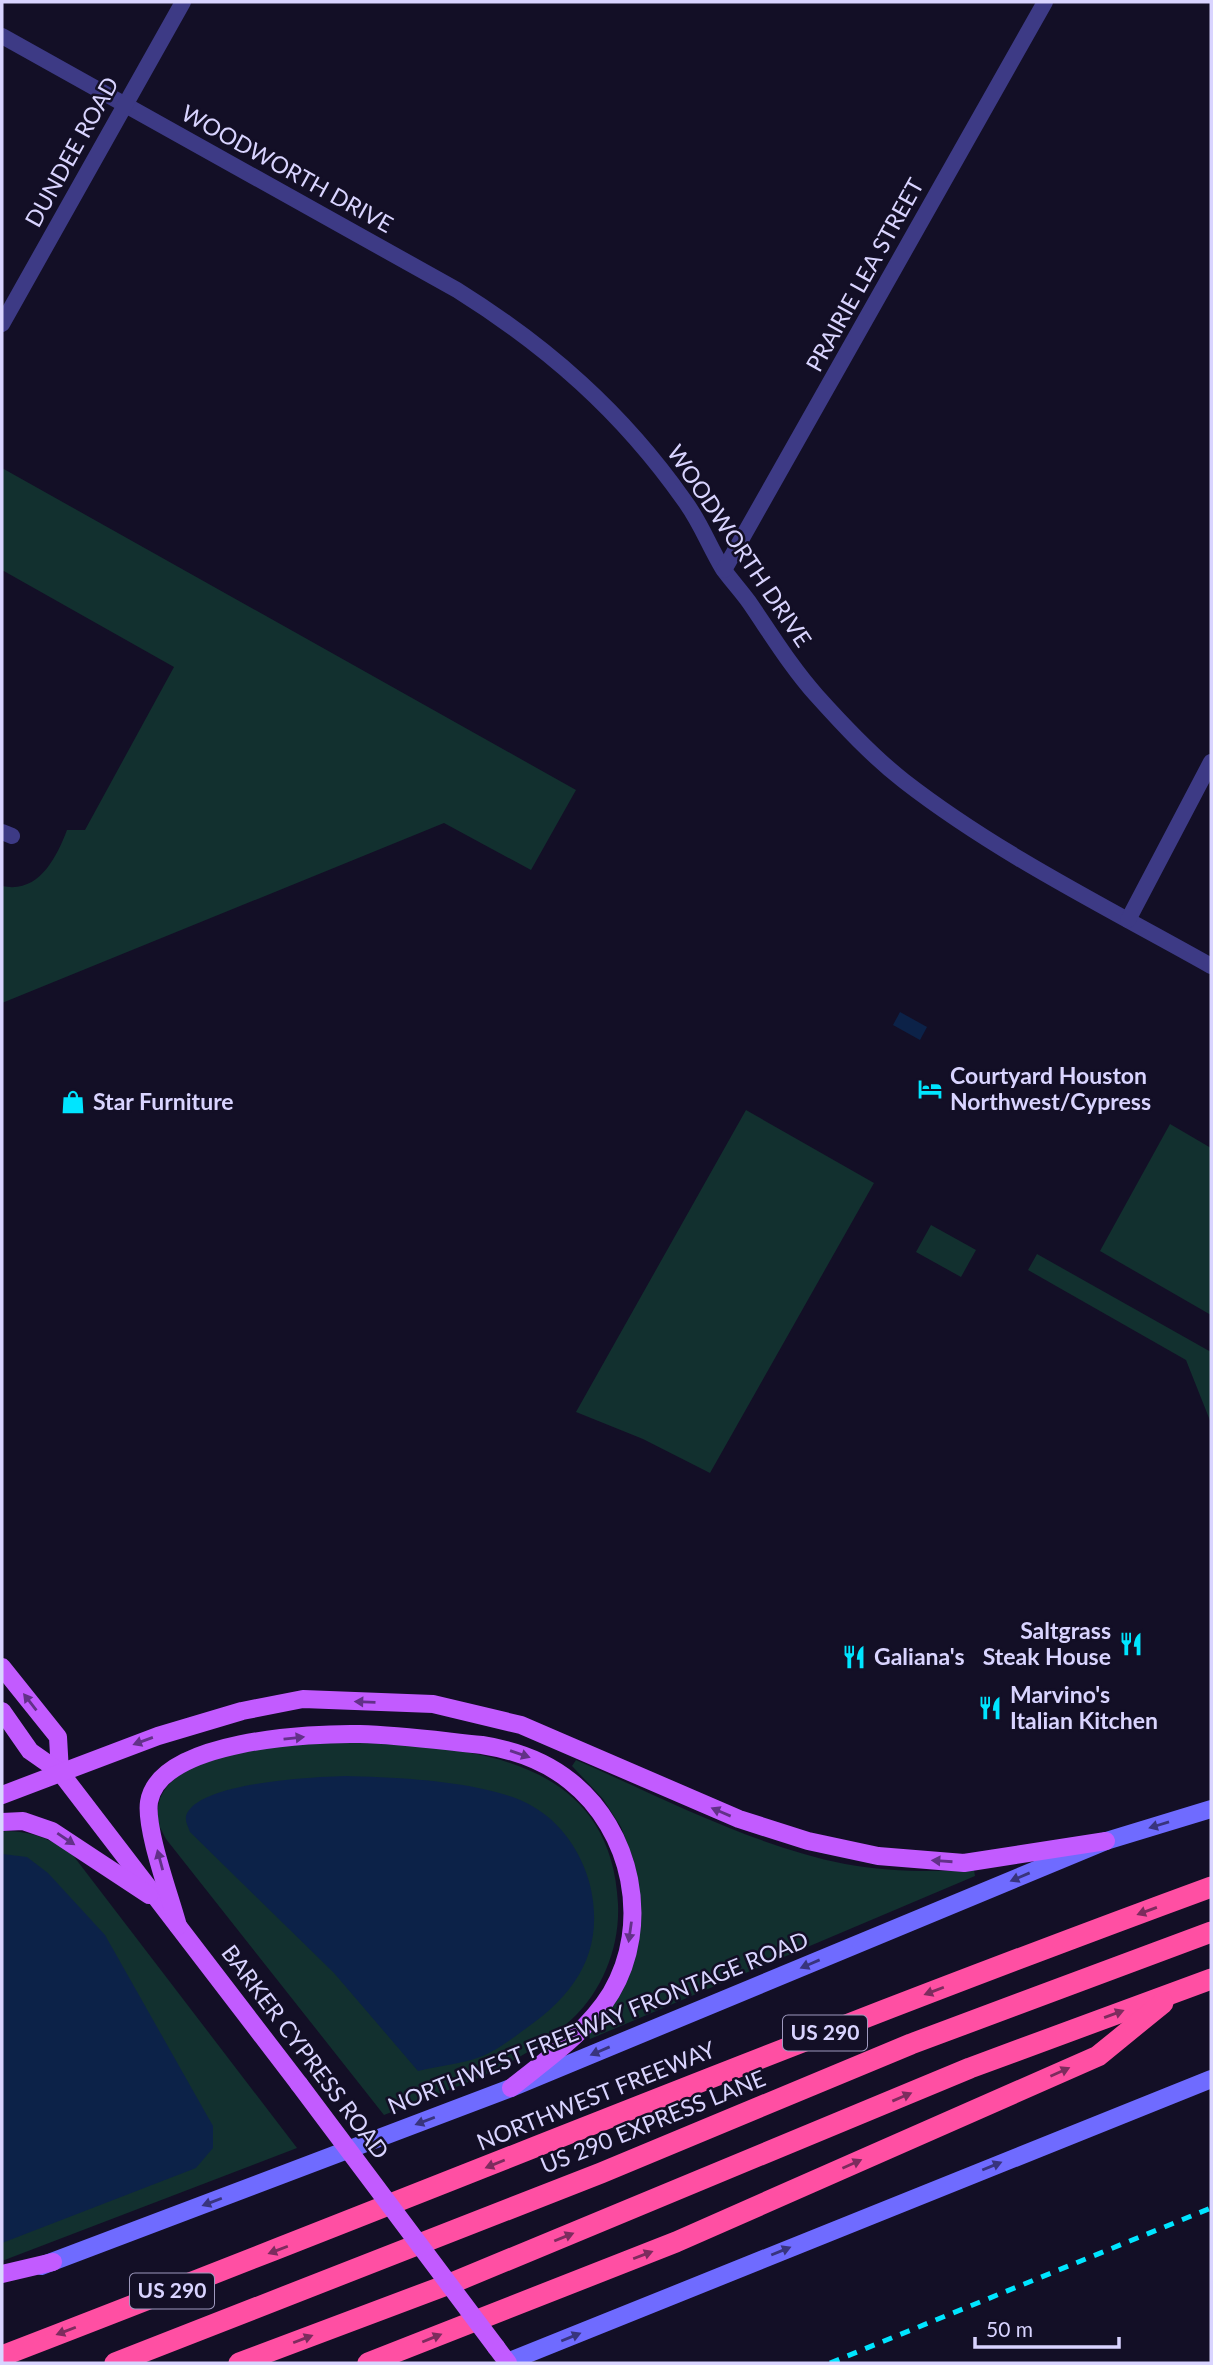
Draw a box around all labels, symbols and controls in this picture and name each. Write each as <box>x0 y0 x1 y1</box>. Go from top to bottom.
street label: DUNDEE ROAD <box>18 72 124 231</box>
street label: WOODWORTH DRIVE <box>177 98 398 238</box>
street label: PRAIRIE LEA STREET <box>799 173 929 376</box>
street label: WOODWORTH DRIVE <box>662 439 818 652</box>
place label: Courtyard Houston Northwest/Cypress <box>950 1061 1151 1115</box>
hotel icon: Courtyard Houston Northwest/Cypress <box>916 1075 944 1103</box>
place label: Star Furniture <box>93 1087 234 1115</box>
shop icon: Star Furniture <box>59 1088 87 1116</box>
place label: Saltgrass Steak House <box>983 1616 1111 1670</box>
restaurant icon: Saltgrass Steak House <box>1117 1630 1145 1658</box>
place label: Galiana's <box>874 1642 965 1670</box>
restaurant icon: Galiana's <box>840 1643 868 1671</box>
place label: Marvino's Italian Kitchen <box>1010 1680 1158 1734</box>
one-way arrow <box>23 1693 38 1711</box>
restaurant icon: Marvino's Italian Kitchen <box>976 1694 1004 1722</box>
one-way arrow <box>353 1696 375 1707</box>
one-way arrow <box>284 1732 306 1743</box>
one-way arrow <box>132 1736 153 1747</box>
one-way arrow <box>510 1749 531 1760</box>
one-way arrow <box>711 1806 731 1818</box>
one-way arrow <box>1148 1821 1169 1831</box>
one-way arrow <box>56 1833 75 1846</box>
one-way arrow <box>154 1849 164 1870</box>
one-way arrow <box>930 1855 952 1866</box>
one-way arrow <box>1010 1871 1031 1882</box>
one-way arrow <box>1137 1906 1158 1917</box>
one-way arrow <box>625 1921 636 1943</box>
street label: NORTHWEST FREEWAY FRONTAGE ROAD <box>383 1925 813 2121</box>
street label: BARKER CYPRESS ROAD <box>216 1939 395 2164</box>
one-way arrow <box>800 1958 821 1969</box>
one-way arrow <box>924 1986 945 1997</box>
one-way arrow <box>1103 2009 1124 2020</box>
road number: US 290 <box>783 2016 867 2050</box>
street label: NORTHWEST FREEWAY <box>473 2035 719 2157</box>
one-way arrow <box>590 2046 611 2057</box>
street label: US 290 EXPRESS LANE <box>536 2063 769 2179</box>
one-way arrow <box>1050 2066 1070 2078</box>
one-way arrow <box>891 2091 912 2102</box>
one-way arrow <box>414 2115 435 2126</box>
one-way arrow <box>842 2158 862 2170</box>
one-way arrow <box>484 2159 505 2170</box>
one-way arrow <box>982 2160 1003 2171</box>
one-way arrow <box>201 2196 222 2207</box>
one-way arrow <box>553 2231 574 2242</box>
one-way arrow <box>268 2245 289 2256</box>
one-way arrow <box>771 2246 792 2257</box>
one-way arrow <box>633 2249 654 2260</box>
road number: US 290 <box>130 2274 214 2308</box>
scale bar <box>975 2306 1118 2350</box>
text: 50 m <box>986 2316 1033 2341</box>
one-way arrow <box>55 2326 76 2337</box>
one-way arrow <box>560 2331 581 2342</box>
one-way arrow <box>421 2333 442 2344</box>
one-way arrow <box>293 2334 314 2345</box>

